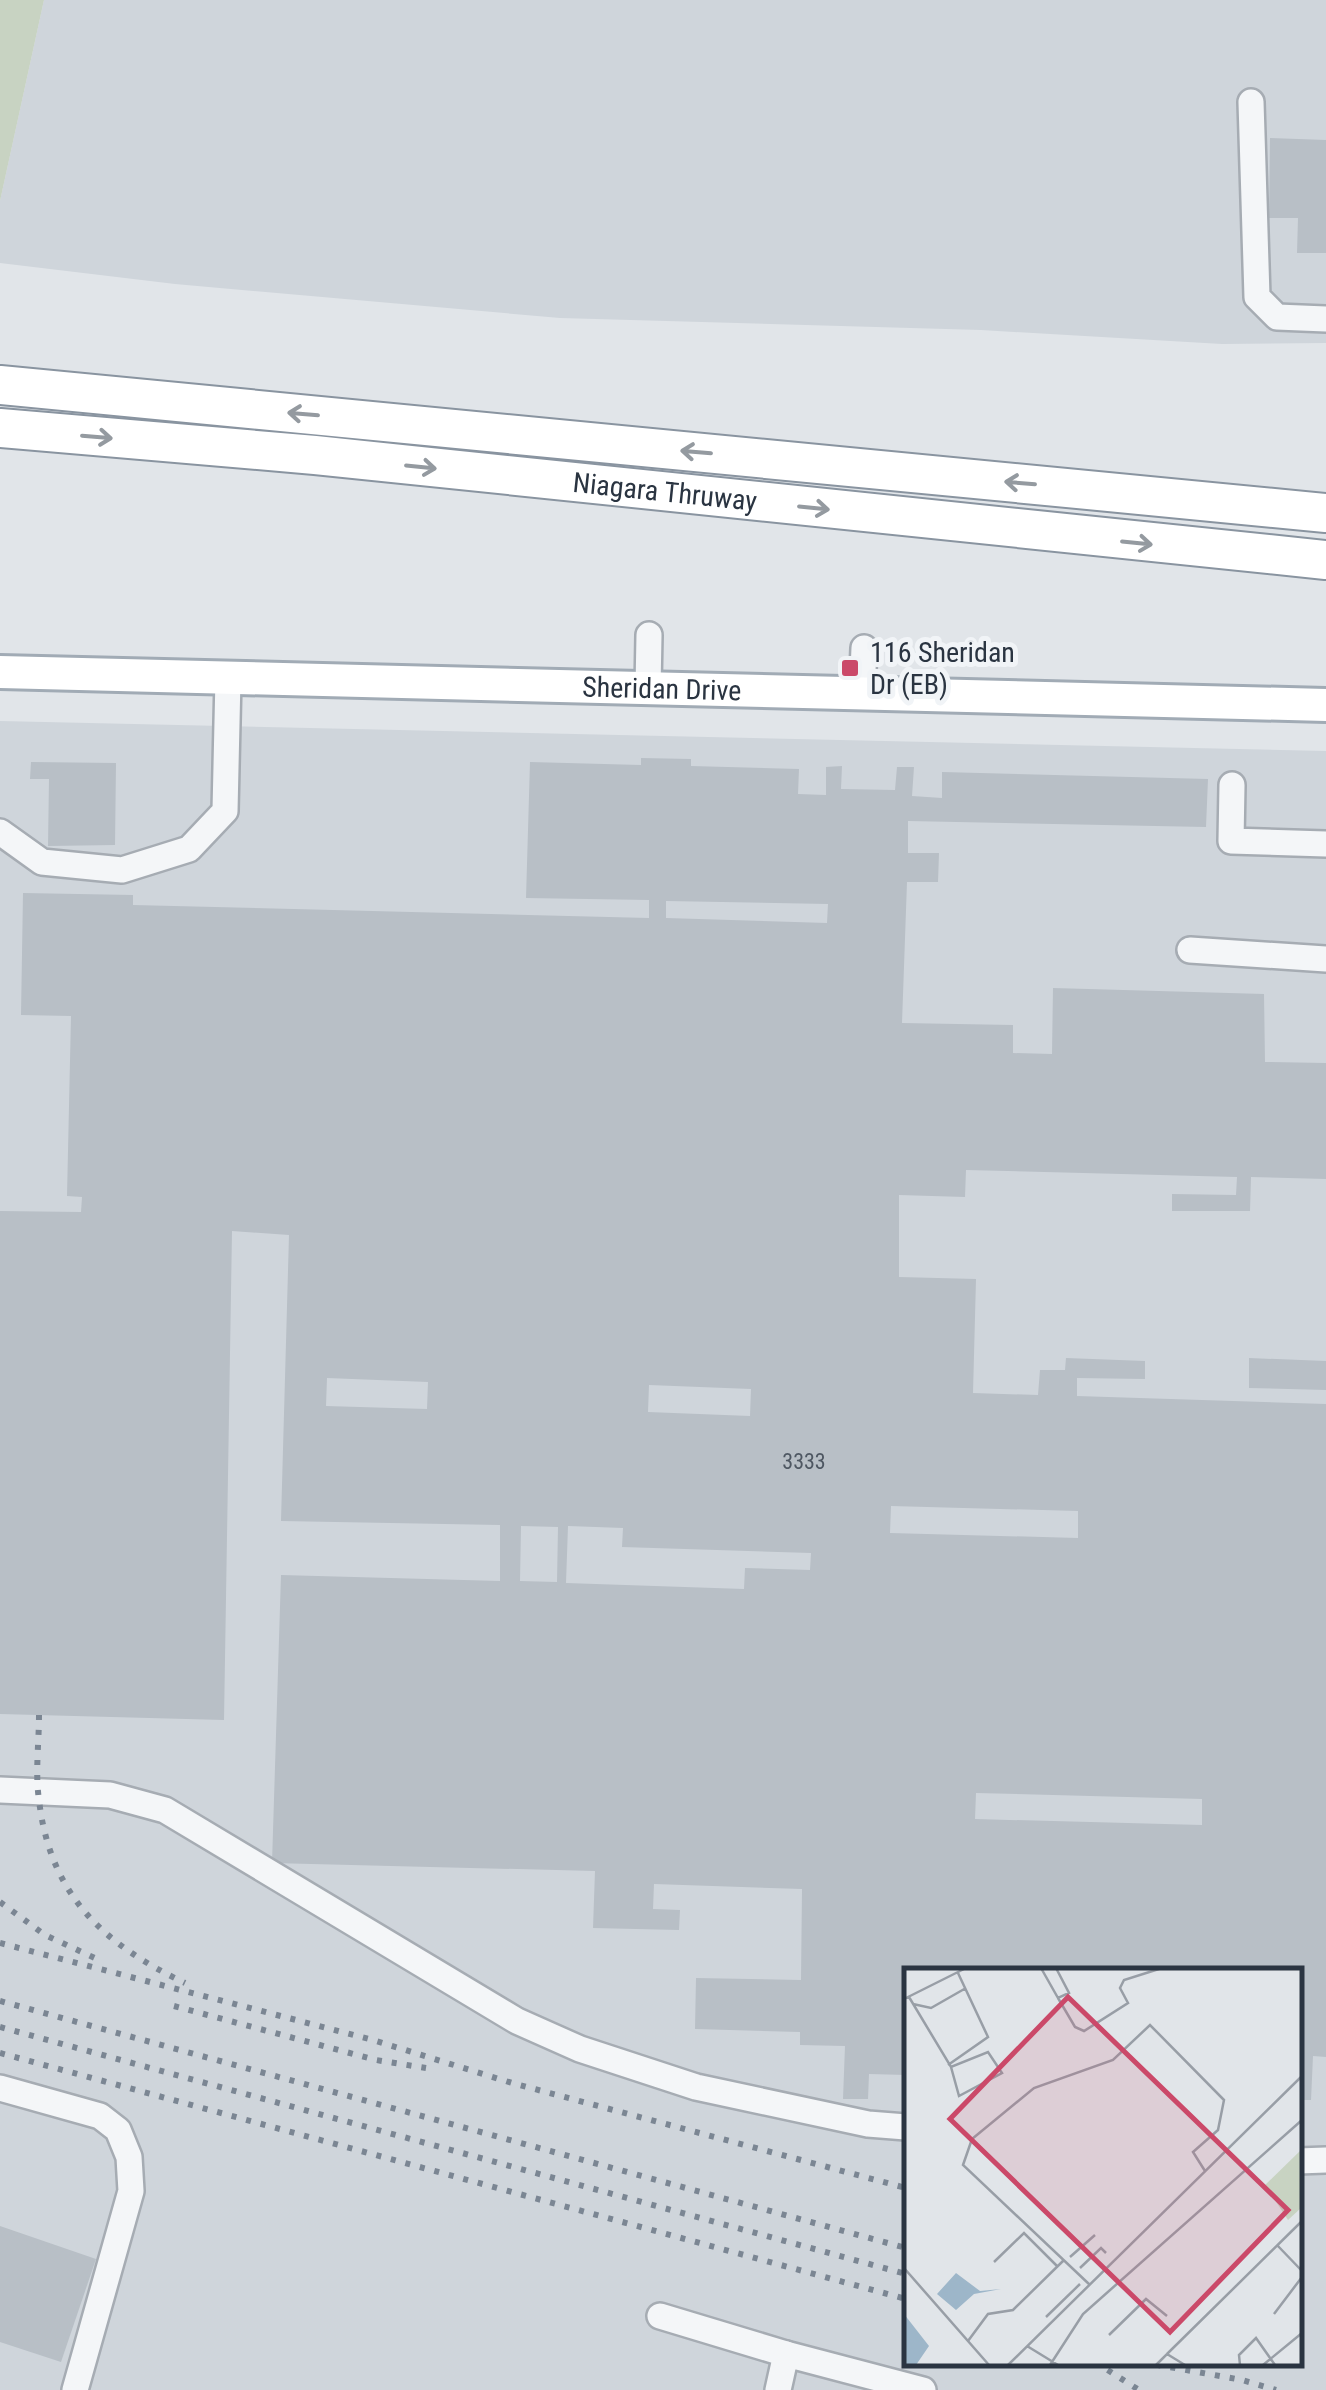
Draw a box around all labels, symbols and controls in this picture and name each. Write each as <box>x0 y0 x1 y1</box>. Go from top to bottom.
one-way arrow <box>288 405 320 424</box>
one-way arrow <box>81 427 113 446</box>
one-way arrow <box>681 443 713 462</box>
one-way arrow <box>404 457 436 476</box>
street label: Niagara Thruway <box>571 465 759 517</box>
one-way arrow <box>1004 474 1036 493</box>
one-way arrow <box>797 499 829 518</box>
one-way arrow <box>1120 533 1152 552</box>
place label: 116 Sheridan Dr (EB) <box>870 636 1015 701</box>
marker: 116 Sheridan Dr (EB) <box>839 657 861 679</box>
street label: Sheridan Drive <box>582 670 742 707</box>
house number: 3333 <box>782 1449 826 1474</box>
inset map <box>904 1968 1301 2365</box>

